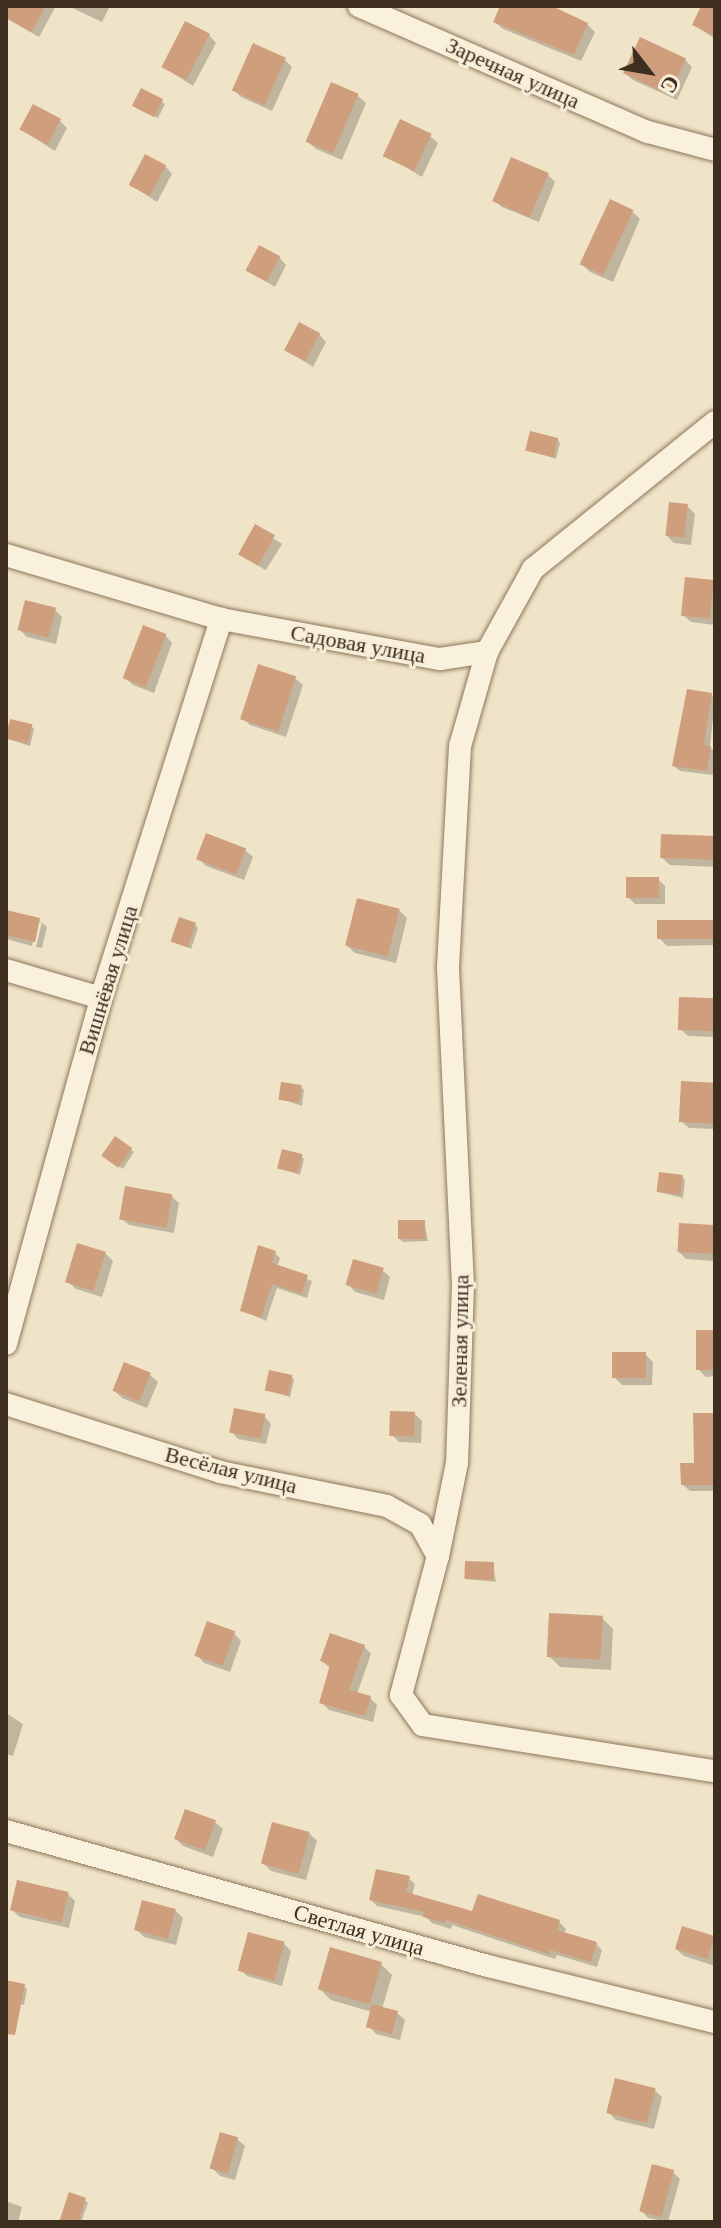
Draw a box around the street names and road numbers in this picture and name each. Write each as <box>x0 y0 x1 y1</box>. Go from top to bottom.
street label: Заречная улица <box>442 32 584 114</box>
street label: Садовая улица <box>289 619 427 669</box>
street label: Вишнёвая улица <box>73 902 143 1058</box>
street label: Зеленая улица <box>446 1274 474 1408</box>
street label: Весёлая улица <box>162 1441 300 1499</box>
street label: Светлая улица <box>291 1899 427 1961</box>

